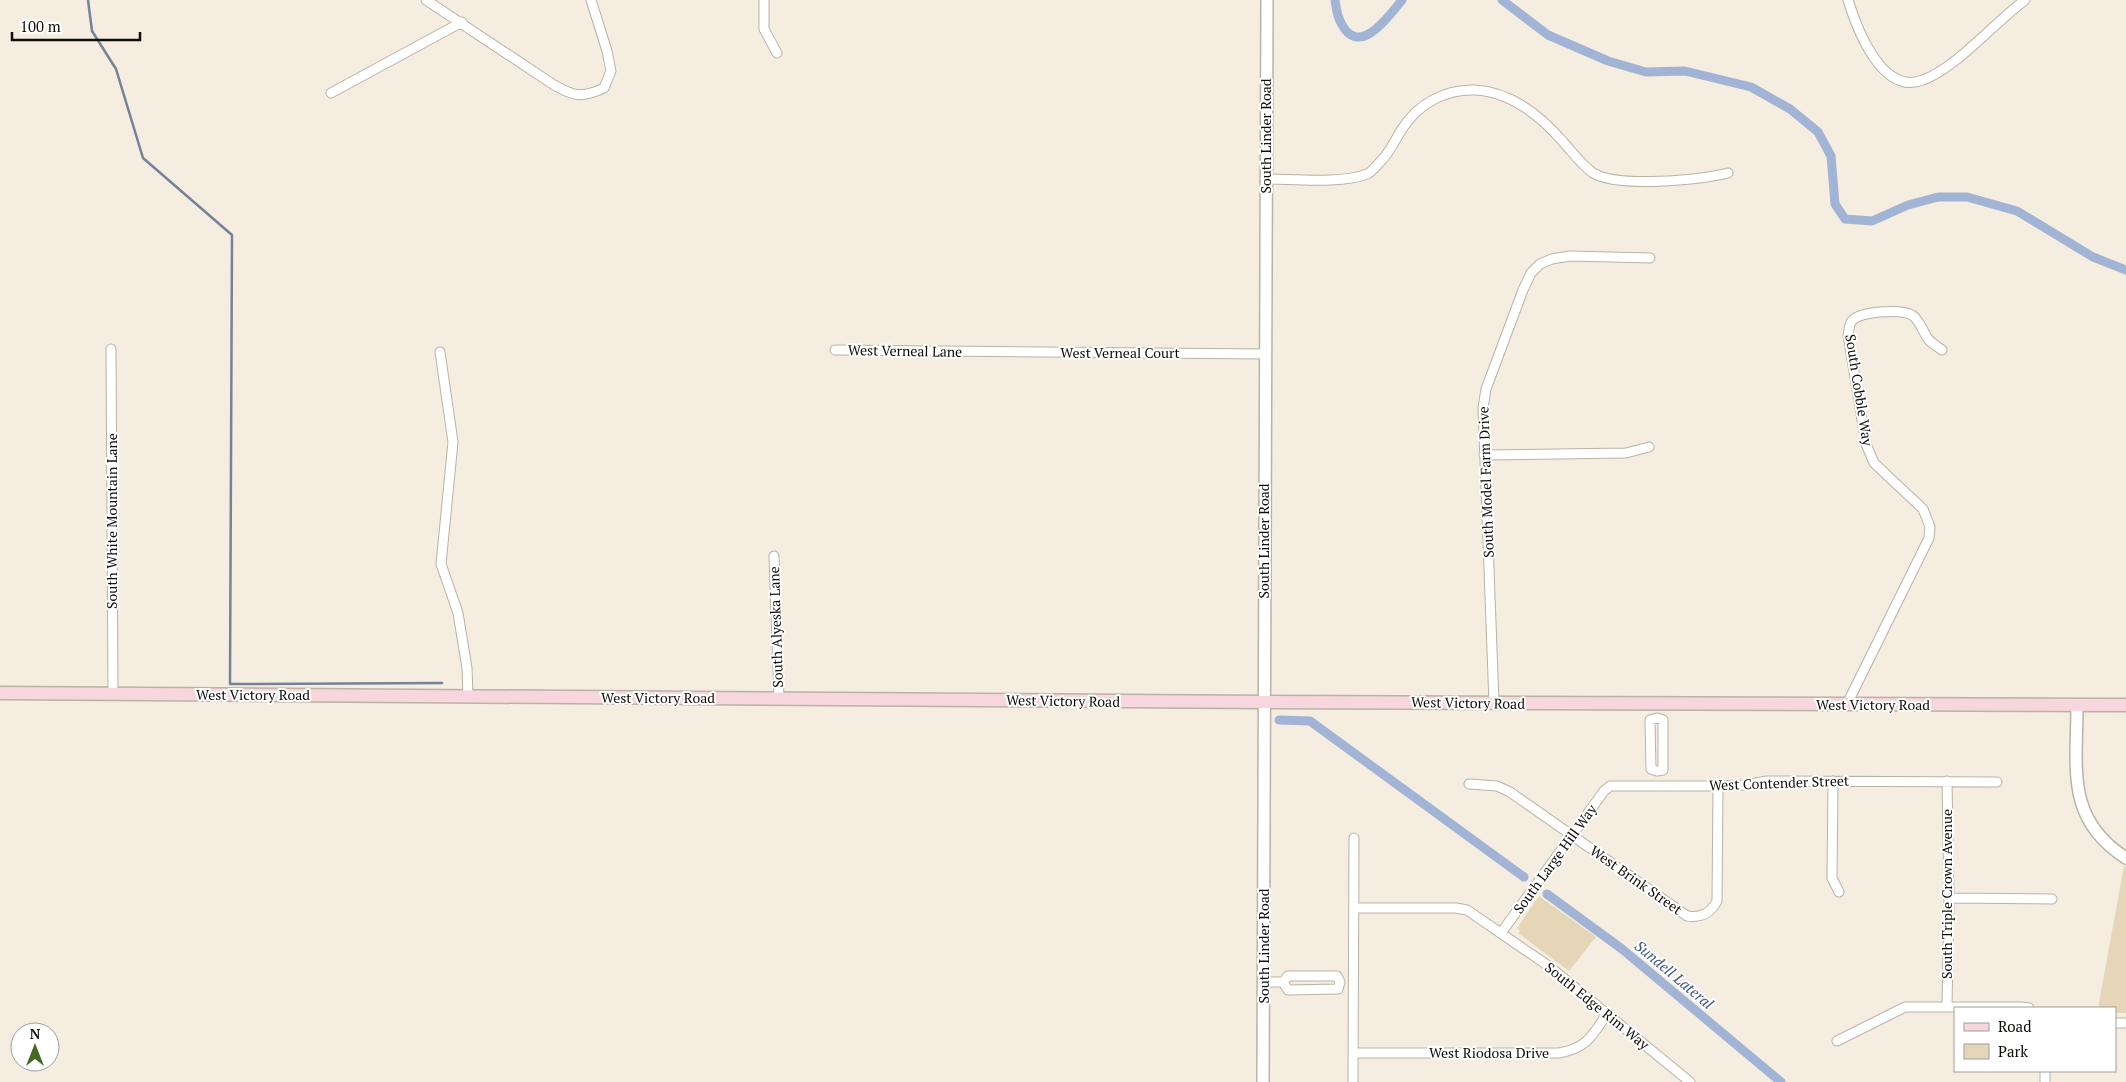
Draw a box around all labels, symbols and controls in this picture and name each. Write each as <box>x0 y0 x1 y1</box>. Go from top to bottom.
scale bar <box>12 10 140 42</box>
text: 100 m <box>20 16 61 36</box>
street label: South Linder Road <box>1256 78 1275 194</box>
street label: South Cobble Way <box>1841 333 1878 448</box>
street label: West Verneal Lane <box>848 340 962 361</box>
street label: West Verneal Court <box>1060 343 1180 362</box>
street label: South Model Farm Drive <box>1473 406 1498 558</box>
street label: South White Mountain Lane <box>102 433 121 609</box>
street label: South Linder Road <box>1254 483 1273 599</box>
street label: South Alyeska Lane <box>764 566 787 688</box>
street label: West Victory Road <box>196 685 310 704</box>
street label: West Victory Road <box>601 688 715 707</box>
street label: West Victory Road <box>1006 690 1120 711</box>
street label: West Victory Road <box>1411 692 1525 713</box>
street label: West Victory Road <box>1816 695 1930 714</box>
street label: West Contender Street <box>1709 771 1850 794</box>
street label: South Large Hill Way <box>1509 800 1601 917</box>
street label: South Triple Crown Avenue <box>1937 809 1956 979</box>
street label: West Brink Street <box>1586 841 1687 919</box>
street label: South Linder Road <box>1254 888 1273 1004</box>
water label: Sundell Lateral <box>1631 935 1719 1014</box>
street label: South Edge Rim Way <box>1541 958 1654 1054</box>
legend <box>1954 1007 2116 1072</box>
text: Road <box>1998 1016 2031 1036</box>
north arrow <box>10 1022 60 1072</box>
text: N <box>30 1024 41 1043</box>
text: Park <box>1998 1041 2028 1061</box>
street label: West Riodosa Drive <box>1429 1043 1549 1062</box>

